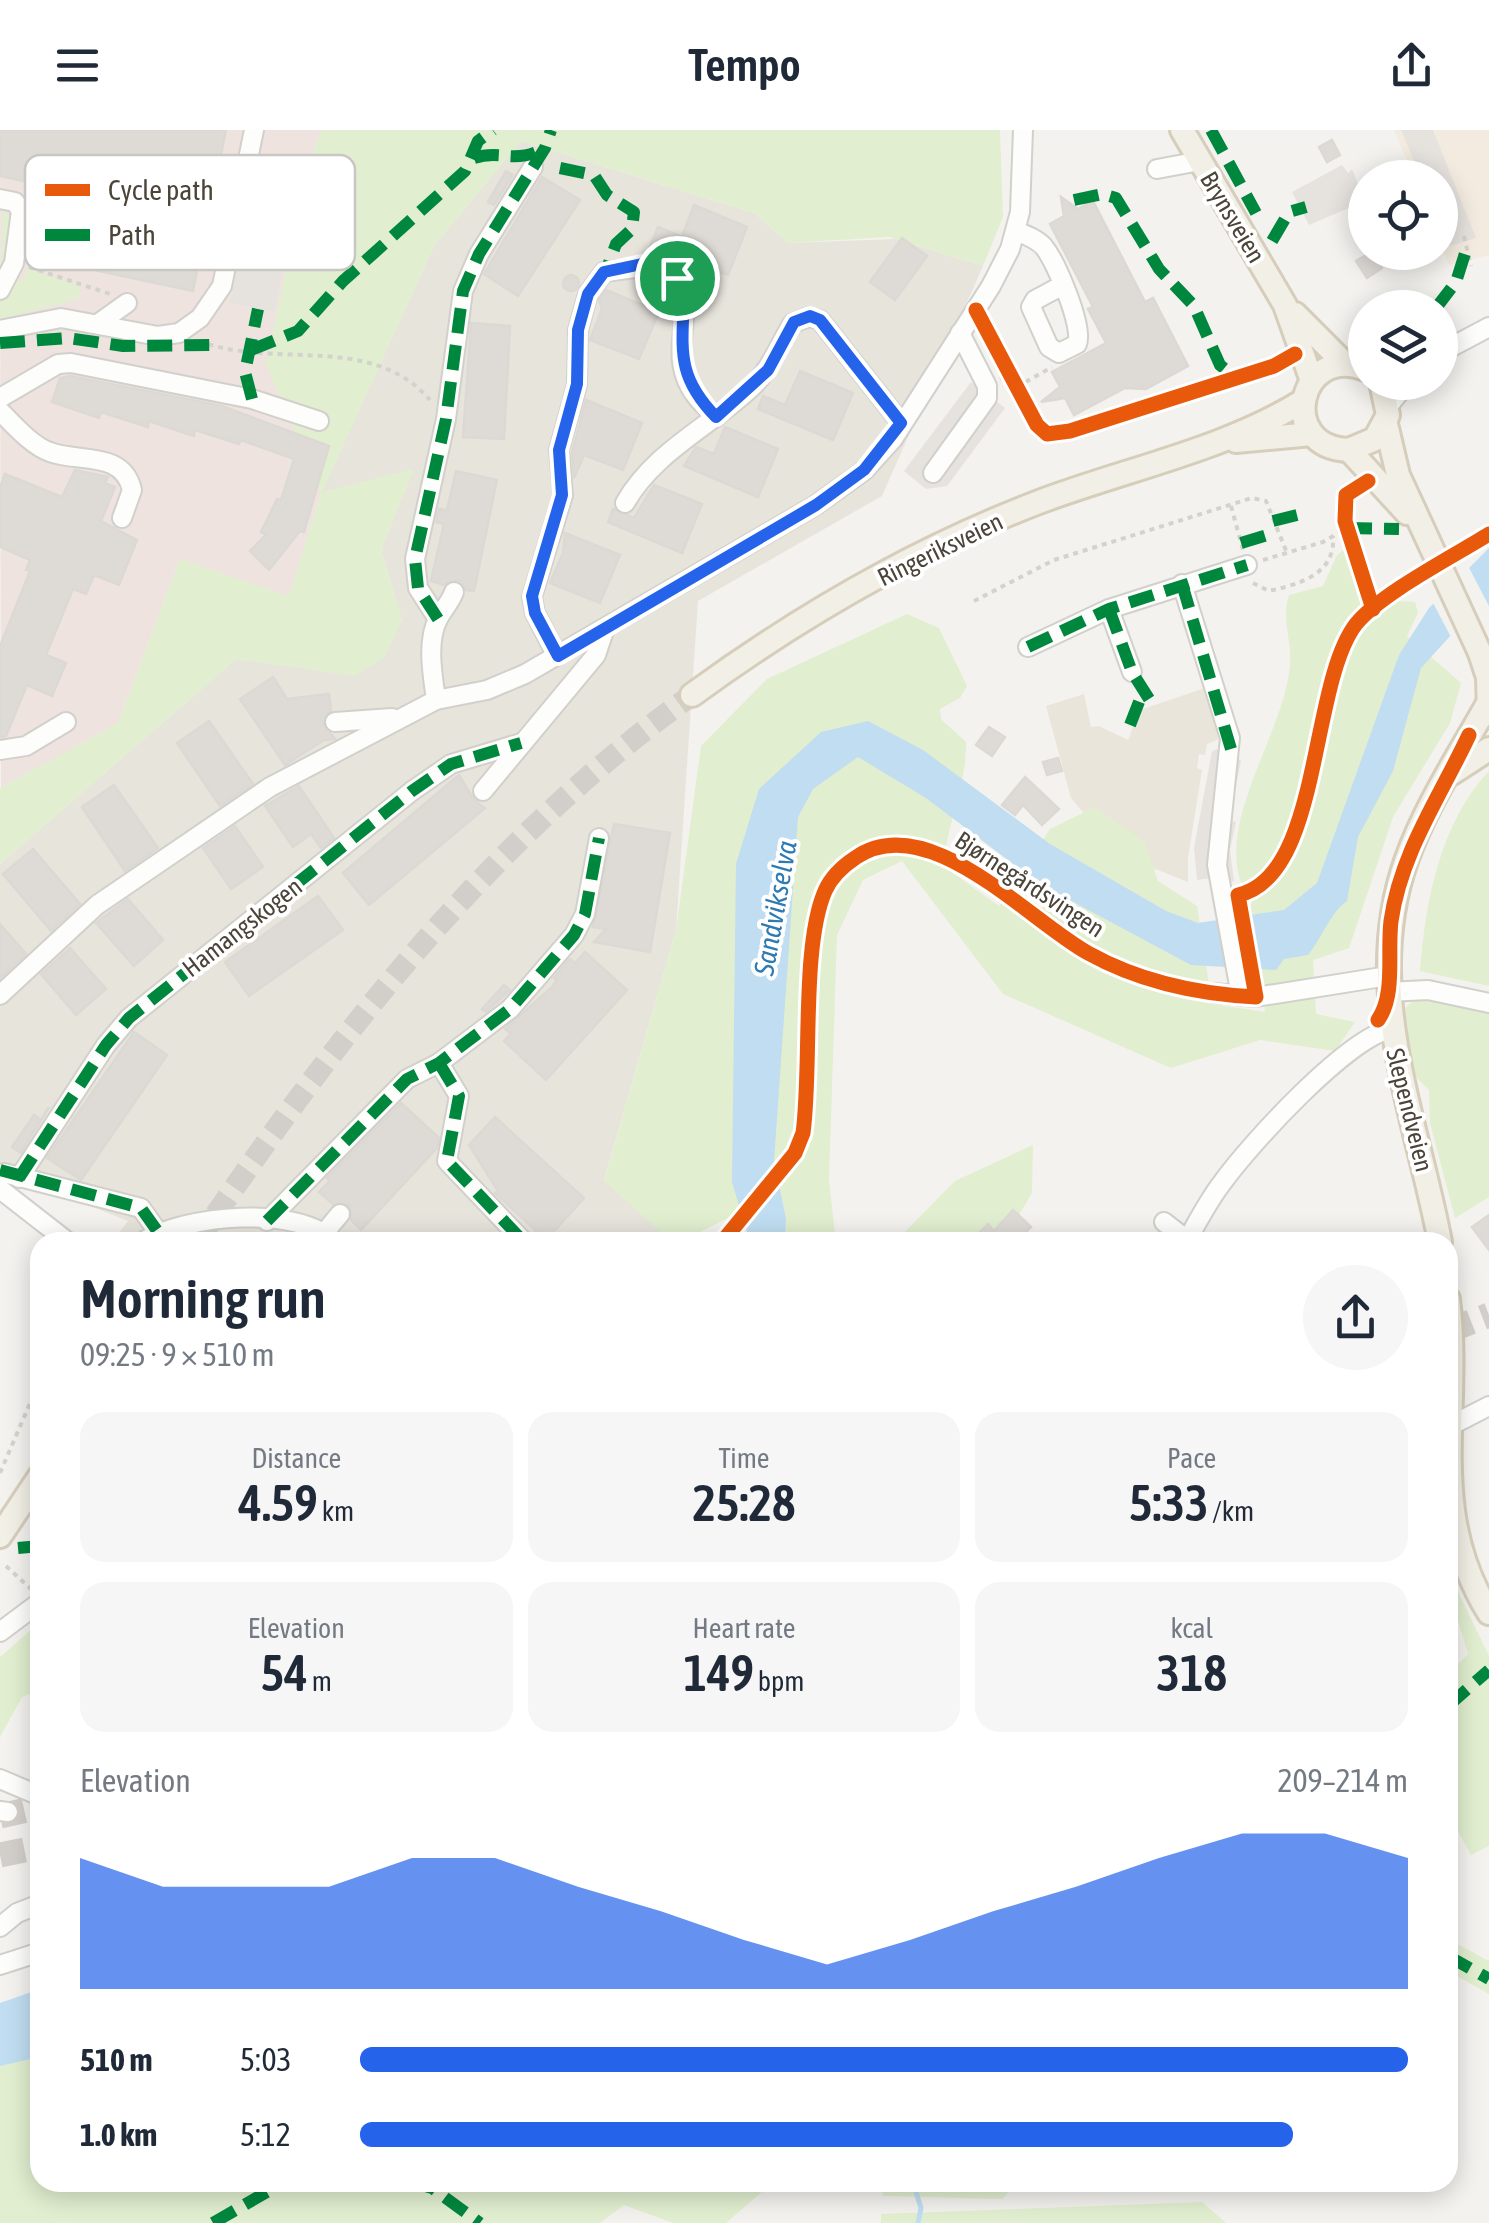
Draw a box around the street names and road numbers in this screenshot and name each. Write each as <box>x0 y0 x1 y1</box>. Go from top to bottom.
street label: Brynsveien <box>1195 166 1271 268</box>
street label: Ringeriksveien <box>873 507 1007 591</box>
street label: Bjørnegårdsvingen <box>950 825 1110 943</box>
street label: Hamangskogen <box>177 872 307 982</box>
street label: Slependveien <box>1381 1045 1439 1175</box>

